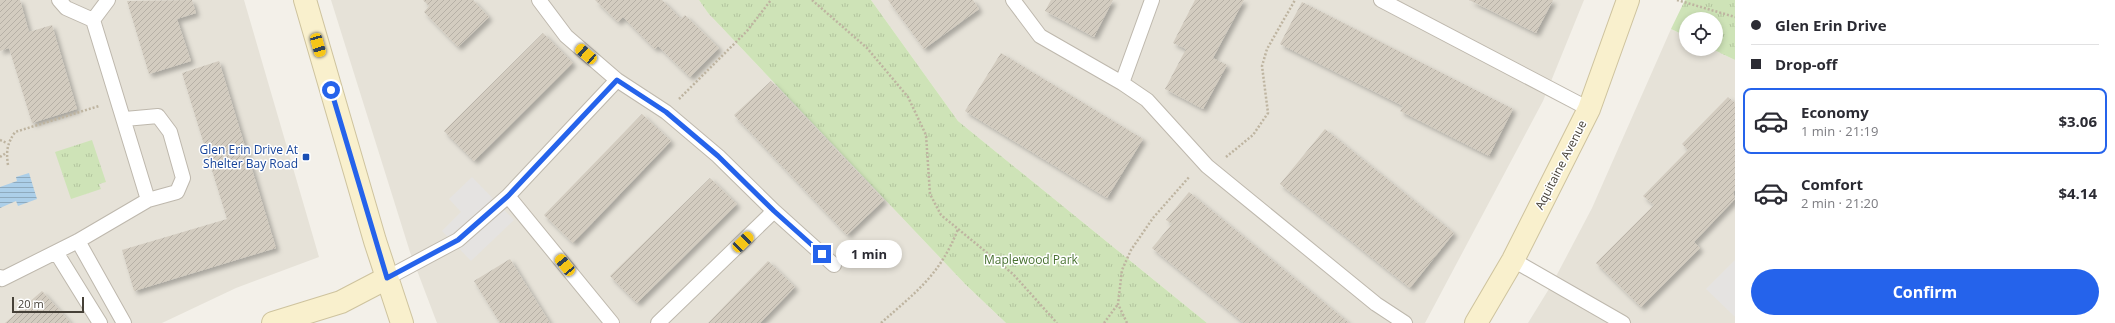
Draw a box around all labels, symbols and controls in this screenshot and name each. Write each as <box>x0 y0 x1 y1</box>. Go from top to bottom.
map controls <box>1679 12 1723 56</box>
button: locate <box>1679 12 1723 56</box>
text: Glen Erin Drive <box>1775 15 1887 35</box>
car <box>309 32 327 58</box>
car <box>573 42 599 66</box>
text: Drop-off <box>1775 54 1837 74</box>
route start <box>322 81 340 99</box>
text: Economy <box>1801 102 1869 122</box>
icon: car <box>1753 103 1789 139</box>
text: $3.06 <box>2058 111 2097 131</box>
street label: Aquitaine Avenue <box>1531 117 1591 212</box>
text: 1 min · 21:19 <box>1801 122 1878 140</box>
place label: Glen Erin Drive At Shelter Bay Road <box>200 141 298 172</box>
marker: Glen Erin Drive At Shelter Bay Road <box>301 152 311 162</box>
text: Comfort <box>1801 174 1863 194</box>
icon: car <box>1753 175 1789 211</box>
text: $4.14 <box>2058 183 2097 203</box>
text: 2 min · 21:20 <box>1801 194 1878 212</box>
car <box>730 229 756 255</box>
callout: 1 min <box>836 240 902 268</box>
route end <box>813 245 831 263</box>
text: 1 min <box>851 245 887 263</box>
park label: Maplewood Park <box>984 251 1079 268</box>
car <box>553 252 577 278</box>
button: Confirm <box>1751 269 2099 315</box>
scale bar <box>12 295 84 314</box>
text: 20 m <box>18 296 44 311</box>

